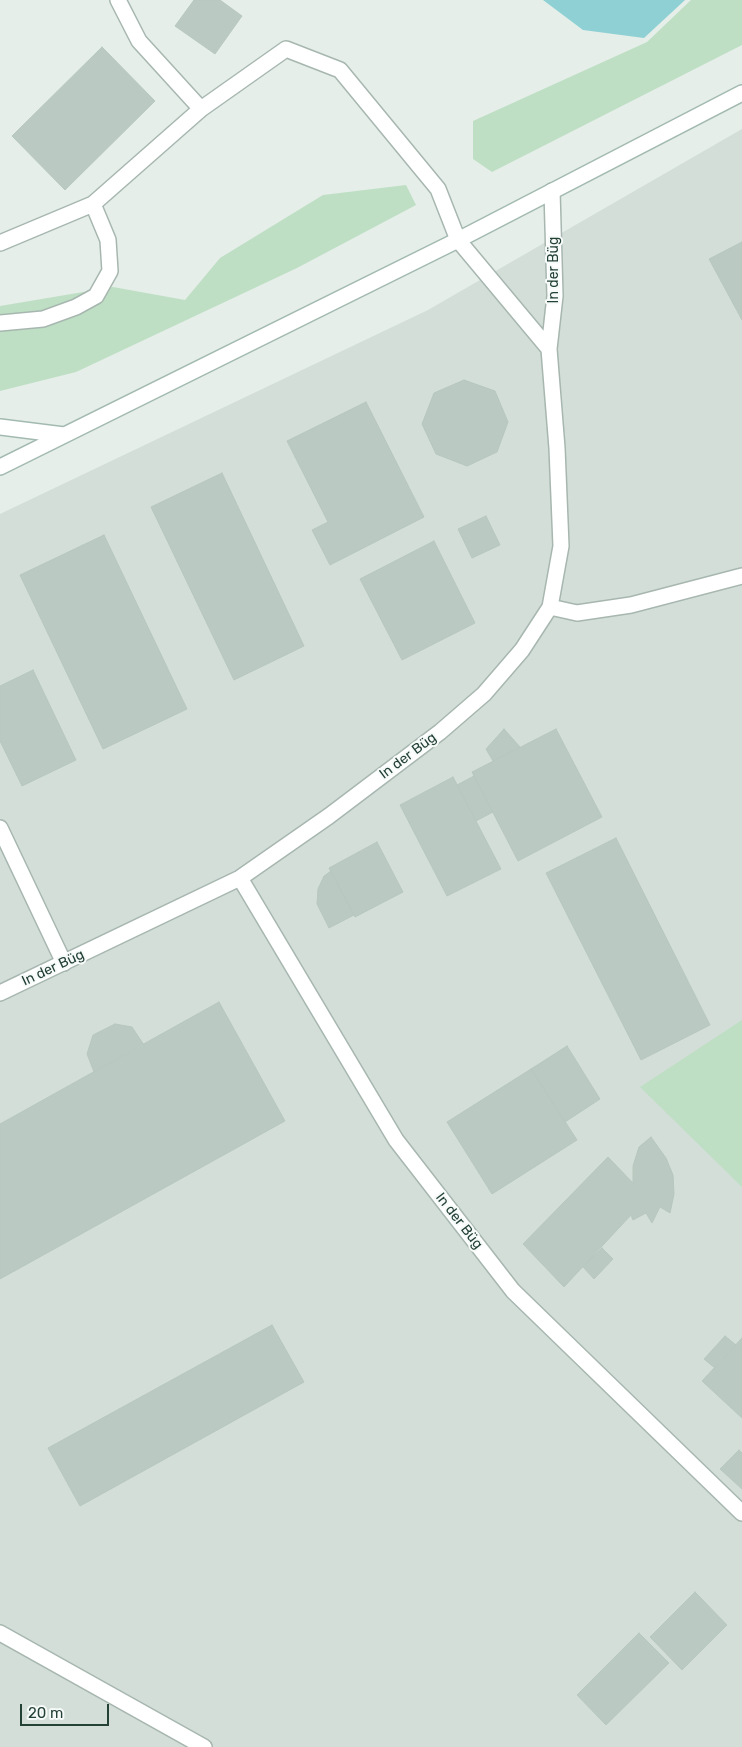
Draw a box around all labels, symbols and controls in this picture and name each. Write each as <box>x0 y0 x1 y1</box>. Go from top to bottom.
street label: In der Büg <box>546 237 562 303</box>
street label: In der Büg <box>376 729 440 783</box>
street label: In der Büg <box>19 946 87 990</box>
street label: In der Büg <box>432 1190 486 1252</box>
scale bar <box>22 1694 111 1726</box>
text: 20 m <box>28 1704 63 1722</box>

